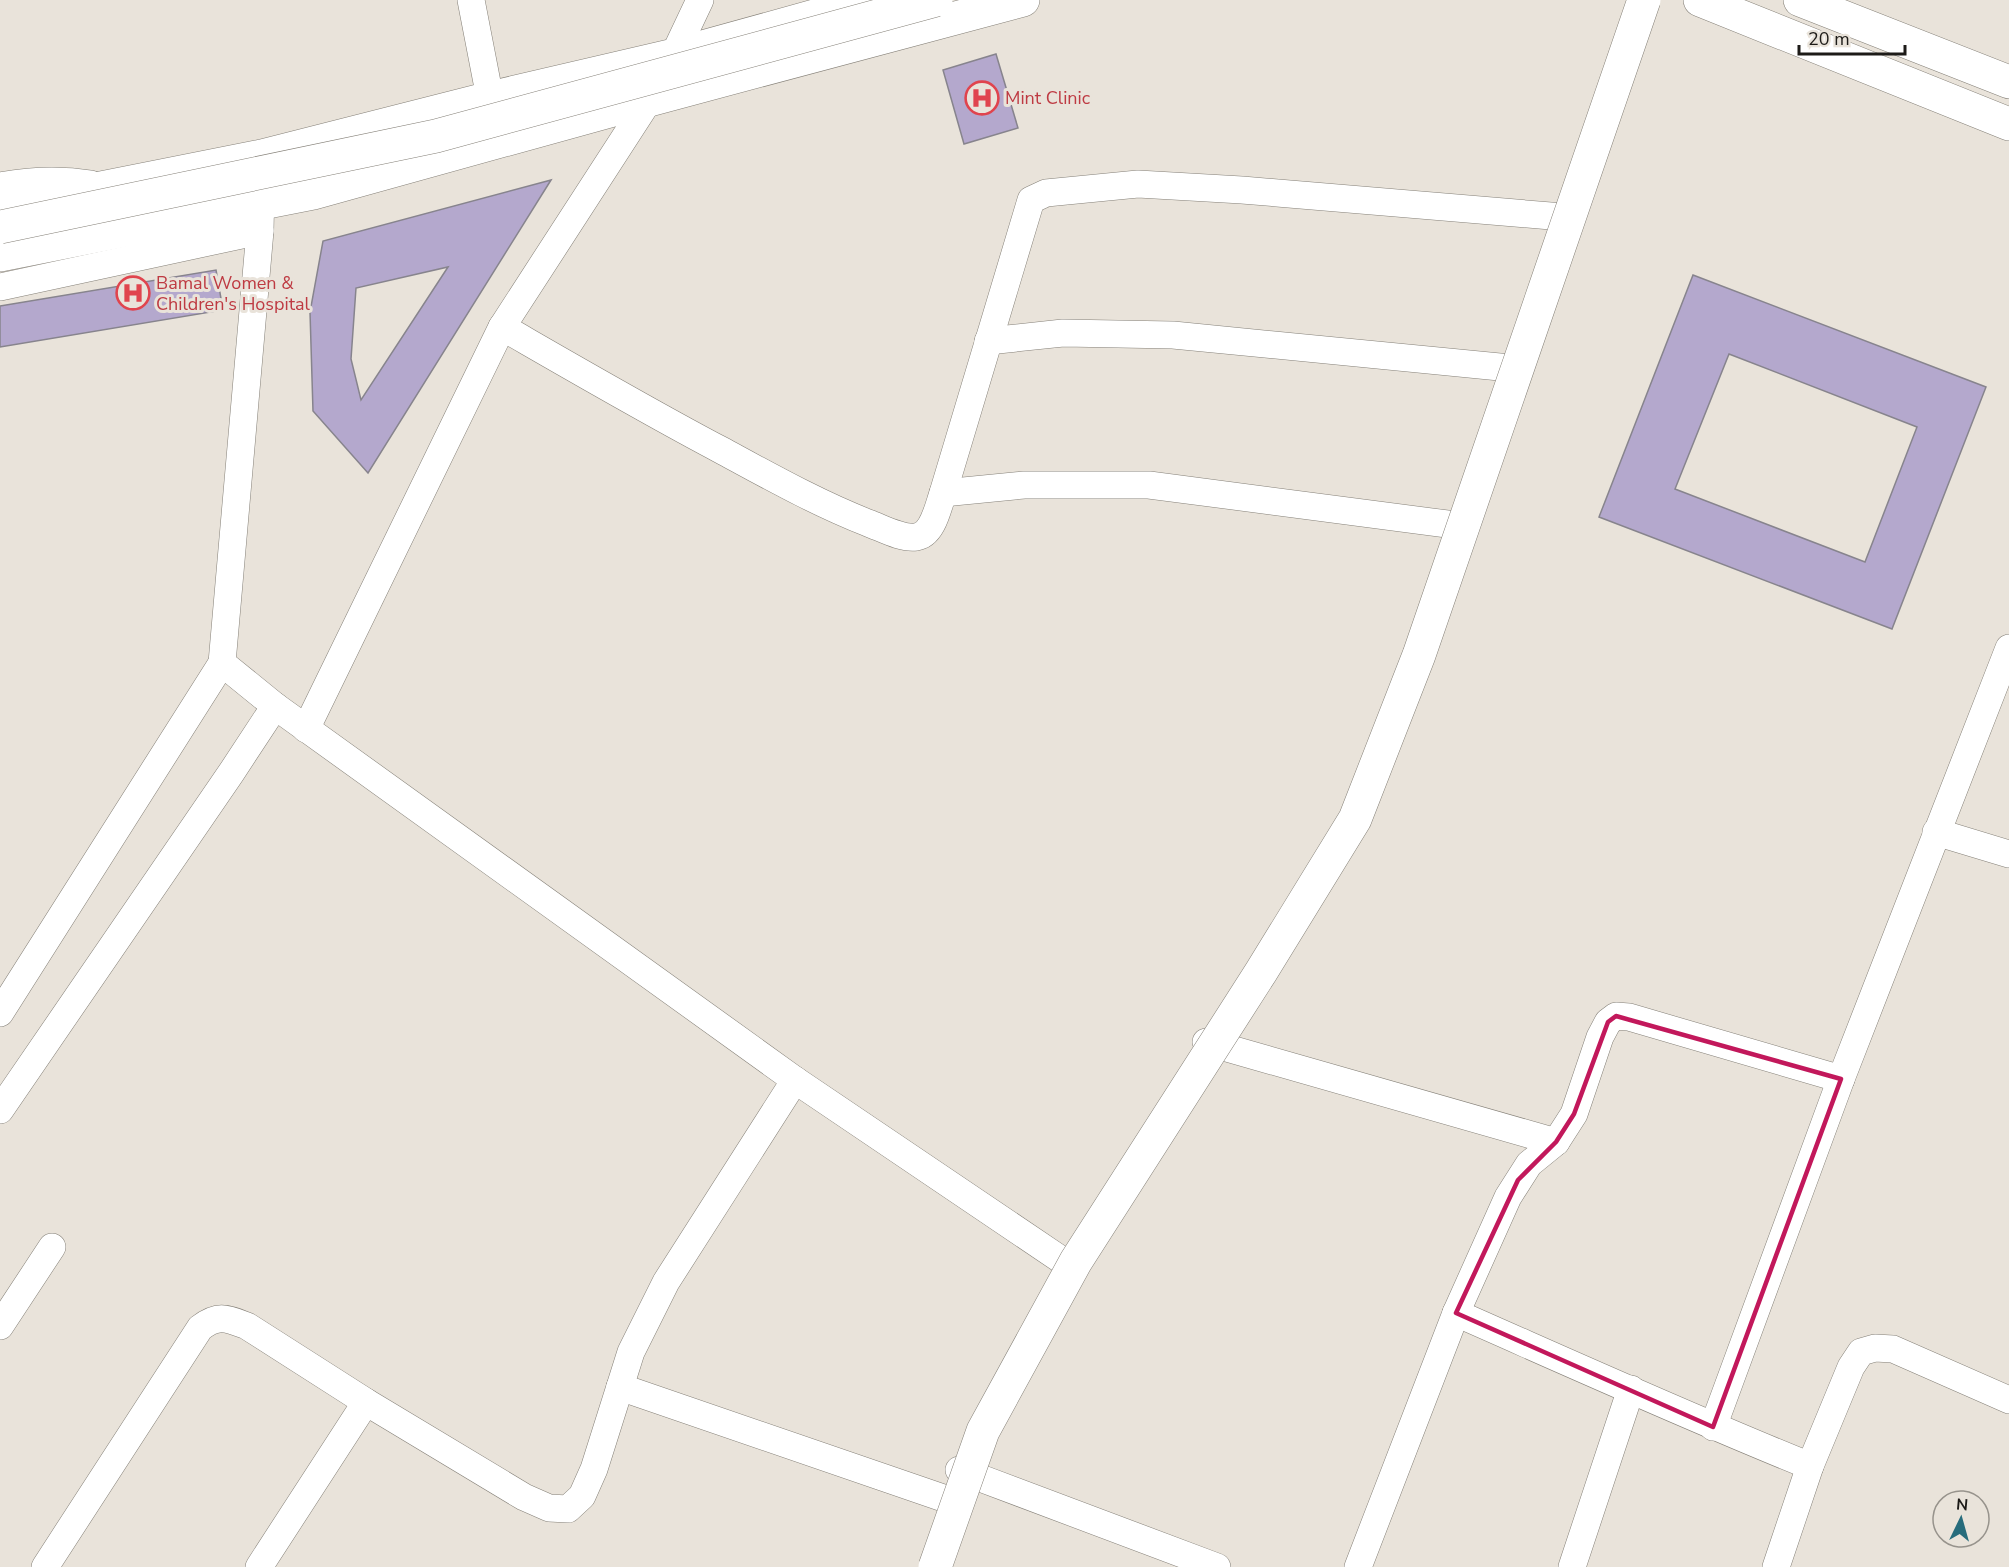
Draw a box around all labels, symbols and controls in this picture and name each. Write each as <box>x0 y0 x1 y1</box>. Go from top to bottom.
scale bar <box>1799 18 1906 56</box>
text: 20 m <box>1808 27 1850 51</box>
hospital icon: Mint Clinic <box>964 80 1000 116</box>
place label: Mint Clinic <box>1005 86 1090 110</box>
place label: Bamal Women & Children's Hospital <box>156 271 311 316</box>
hospital icon: Bamal Women & Children's Hospital <box>115 275 151 311</box>
north arrow <box>1931 1489 1991 1549</box>
text: N <box>1955 1494 1969 1517</box>

